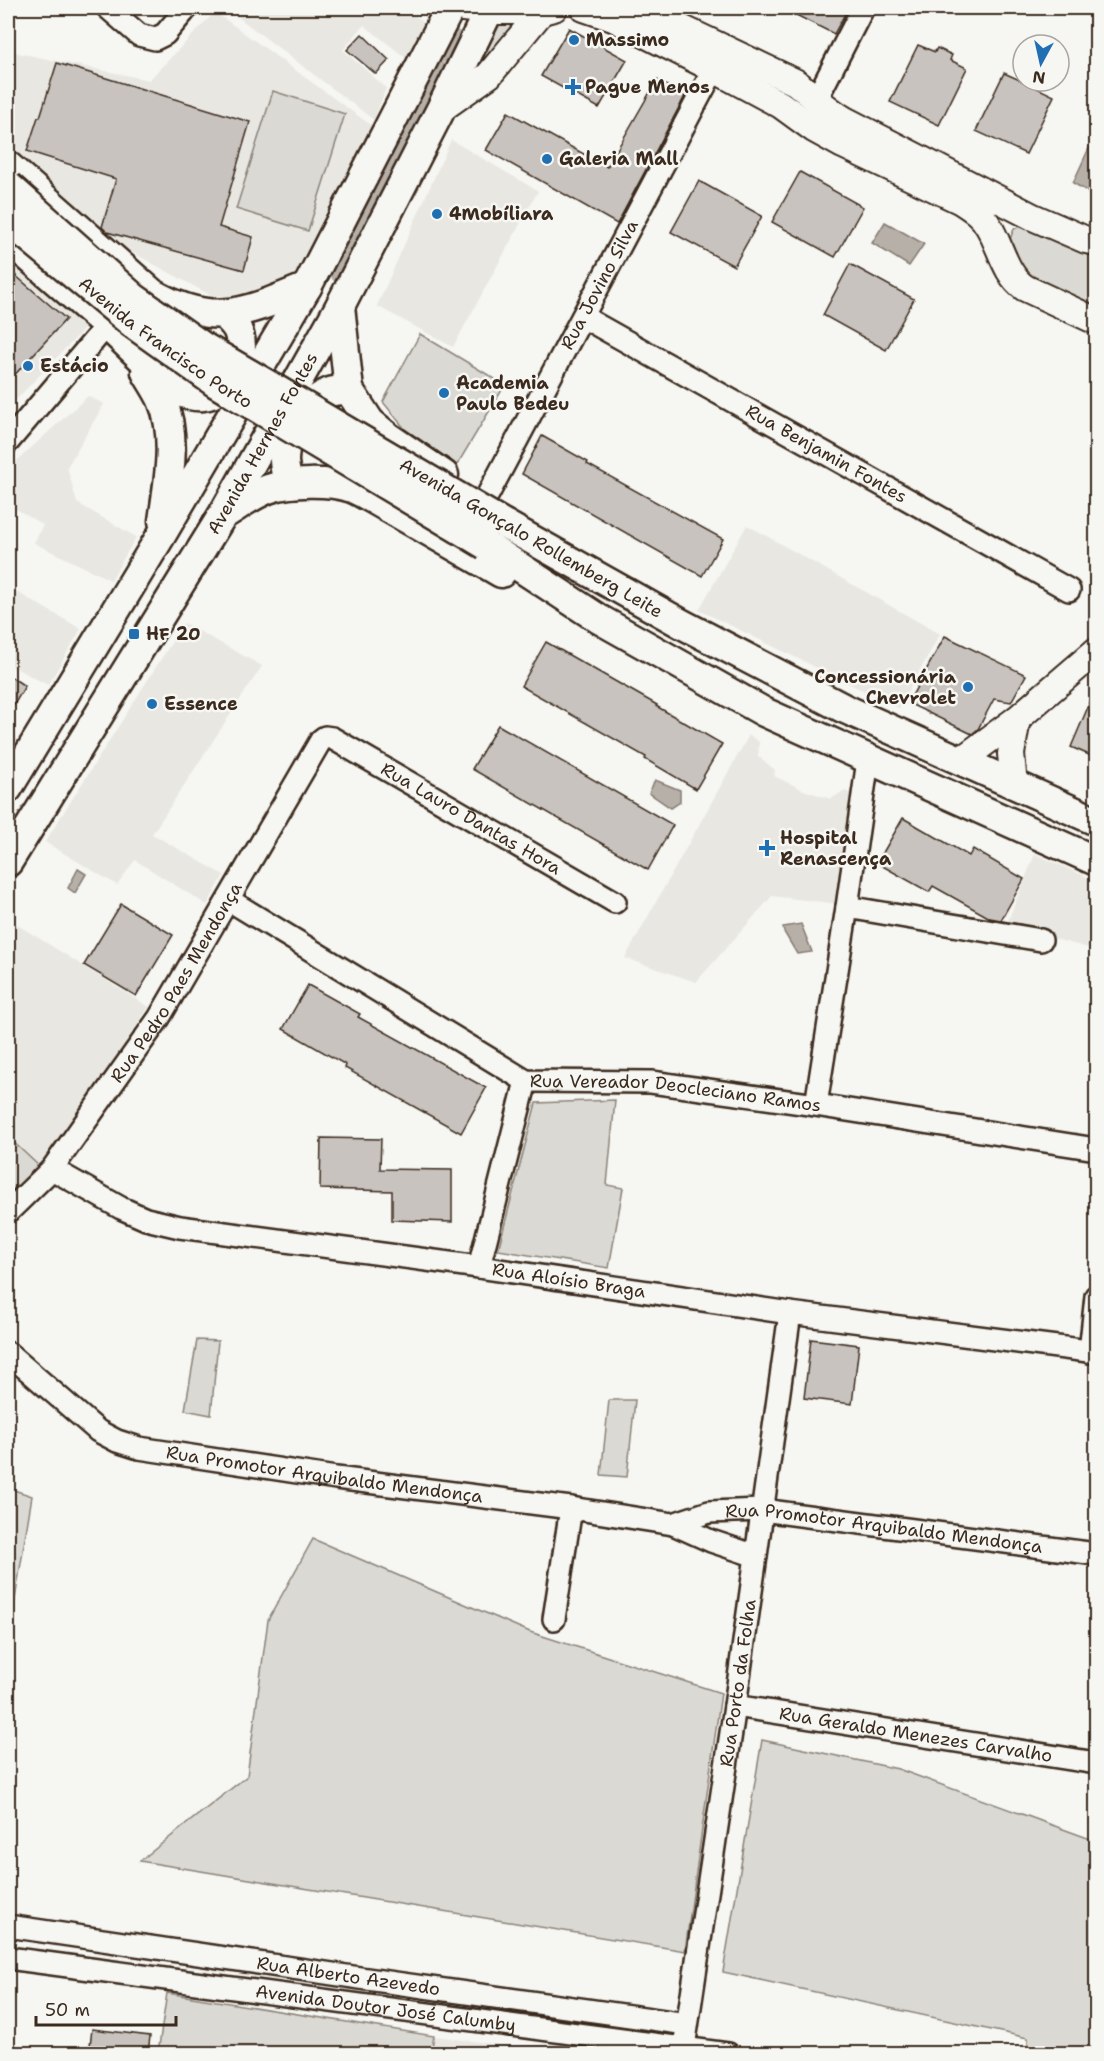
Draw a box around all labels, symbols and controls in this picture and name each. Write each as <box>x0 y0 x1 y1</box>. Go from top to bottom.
place label: Massimo <box>586 28 669 52</box>
marker: Massimo <box>567 33 581 47</box>
north arrow <box>1011 33 1071 93</box>
text: N <box>1031 66 1047 89</box>
place label: Pague Menos <box>585 75 710 99</box>
marker: Pague Menos <box>566 80 580 94</box>
place label: Galeria Mall <box>559 147 679 171</box>
marker: Galeria Mall <box>540 152 554 166</box>
place label: 4Mobíliara <box>449 202 554 226</box>
marker: 4Mobíliara <box>430 207 444 221</box>
street label: Rua Jovino Silva <box>555 216 644 354</box>
street label: Avenida Francisco Porto <box>73 272 257 414</box>
street label: Avenida Hermes Fontes <box>202 348 323 539</box>
place label: Estácio <box>40 354 109 378</box>
marker: Estácio <box>21 359 35 373</box>
place label: Academia Paulo Bedeu <box>456 371 570 416</box>
marker: Academia Paulo Bedeu <box>437 386 451 400</box>
street label: Rua Benjamin Fontes <box>741 399 911 509</box>
street label: Avenida Gonçalo Rollemberg Leite <box>395 453 667 623</box>
place label: HF 20 <box>146 622 201 646</box>
marker: HF 20 <box>127 627 141 641</box>
place label: Concessionária Chevrolet <box>814 665 957 710</box>
marker: Concessionária Chevrolet <box>961 680 975 694</box>
place label: Essence <box>164 692 238 716</box>
marker: Essence <box>145 697 159 711</box>
street label: Rua Lauro Dantas Hora <box>376 757 565 880</box>
place label: Hospital Renascença <box>780 826 892 871</box>
marker: Hospital Renascença <box>758 839 776 857</box>
street label: Rua Pedro Paes Mendonça <box>105 878 248 1087</box>
street label: Rua Vereador Deocleciano Ramos <box>530 1069 823 1118</box>
street label: Rua Aloísio Braga <box>491 1257 647 1303</box>
street label: Rua Promotor Arquibaldo Mendonça <box>165 1440 484 1509</box>
street label: Rua Promotor Arquibaldo Mendonça <box>725 1498 1044 1559</box>
street label: Rua Porto da Folha <box>714 1598 762 1768</box>
street label: Rua Geraldo Menezes Carvalho <box>778 1701 1054 1768</box>
street label: Rua Alberto Azevedo <box>255 1951 442 2001</box>
street label: Avenida Doutor José Calumby <box>254 1979 517 2038</box>
scale bar <box>36 1989 176 2027</box>
text: 50 m <box>45 1998 90 2022</box>

